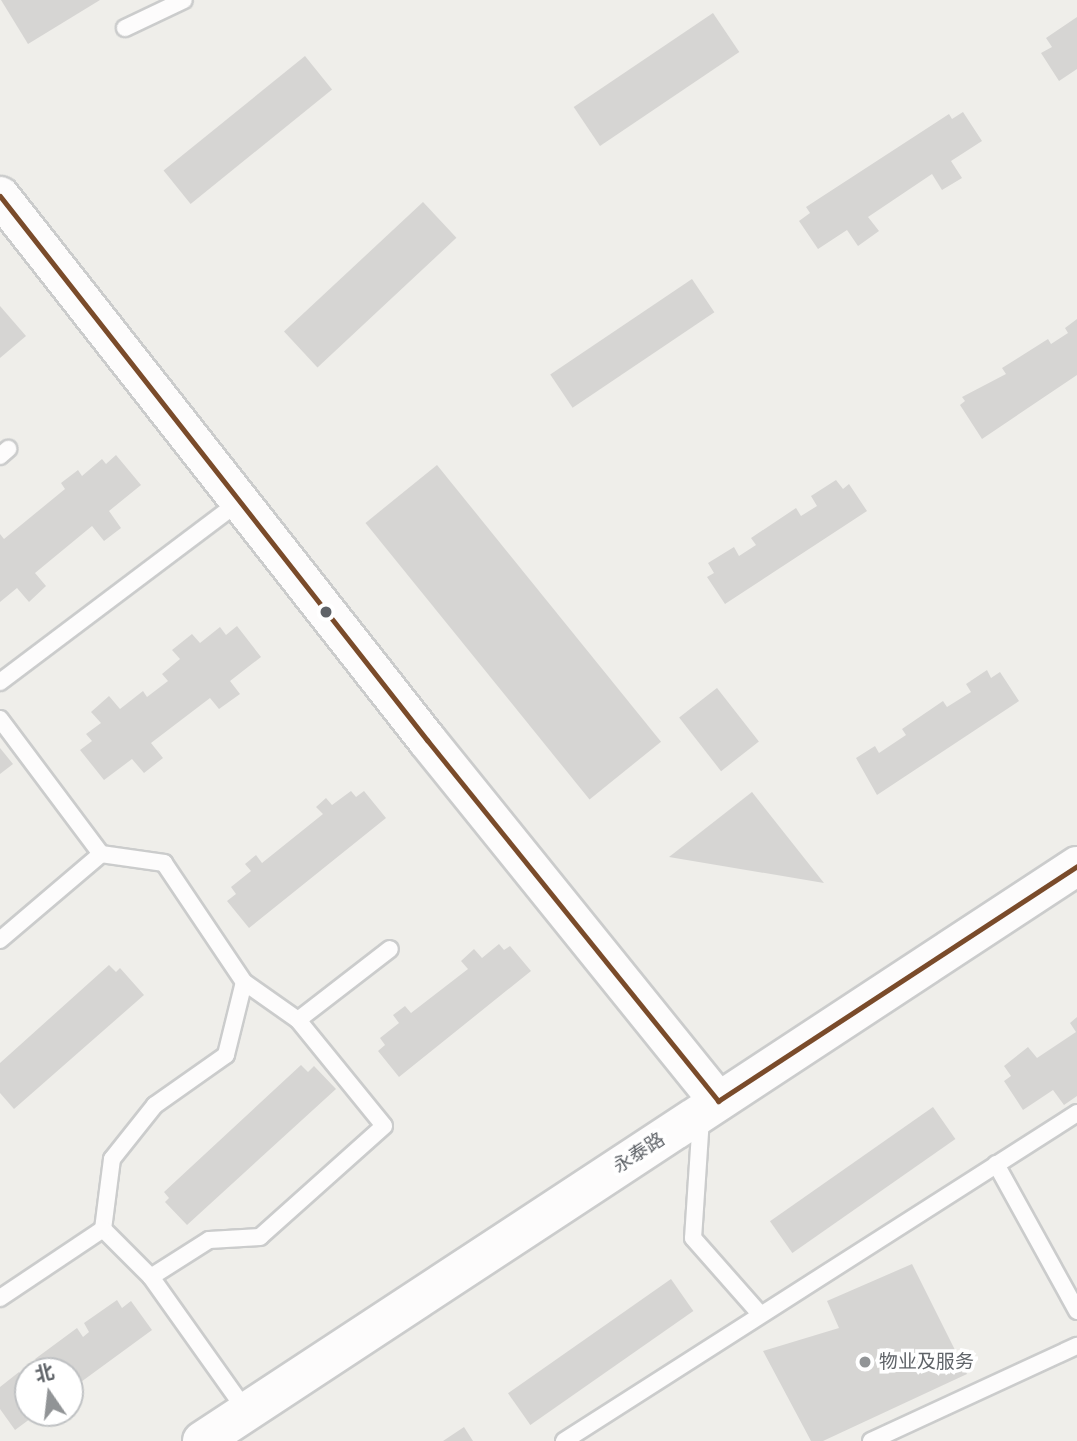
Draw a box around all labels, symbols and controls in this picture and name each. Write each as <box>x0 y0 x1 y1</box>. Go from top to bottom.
unlabelled marker <box>319 605 333 619</box>
street label: 永泰路 <box>609 1128 669 1178</box>
place label: 物业及服务 <box>879 1351 974 1373</box>
marker: 物业及服务 <box>857 1354 873 1370</box>
north arrow <box>14 1357 84 1427</box>
text: 北 <box>32 1360 56 1387</box>

